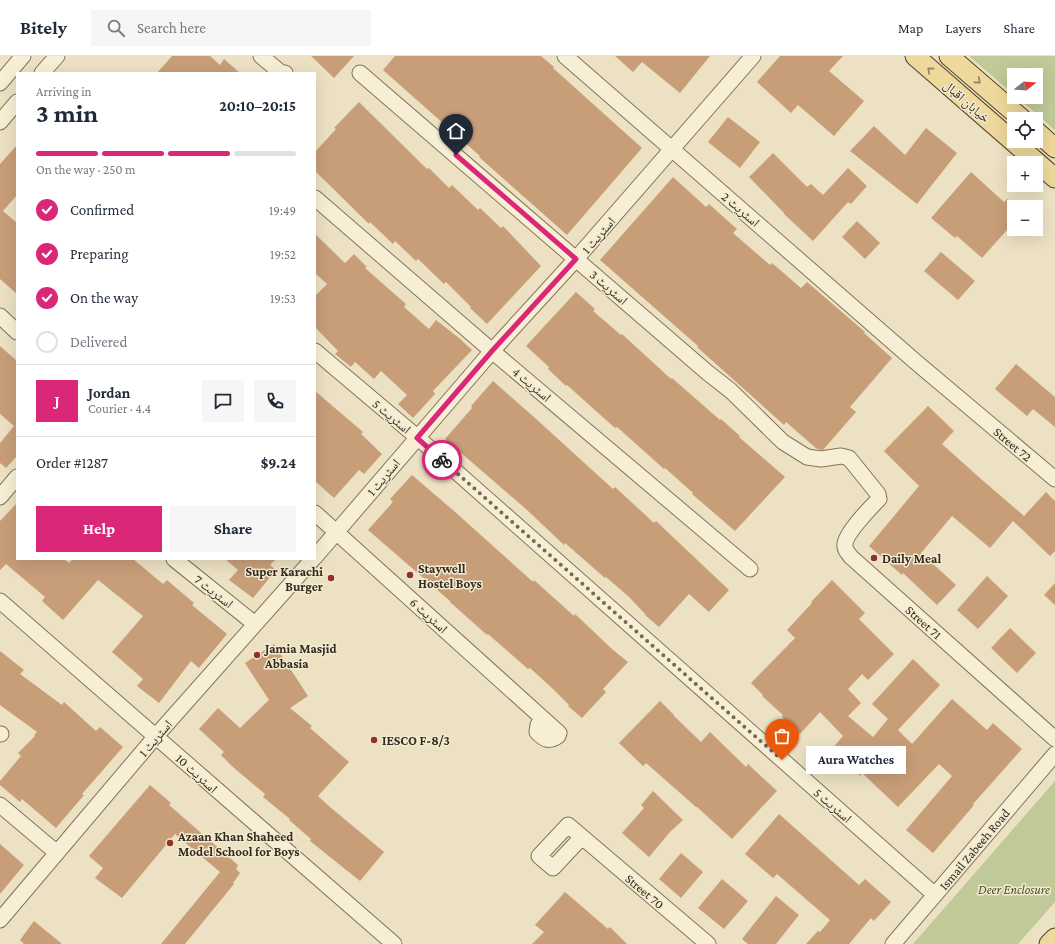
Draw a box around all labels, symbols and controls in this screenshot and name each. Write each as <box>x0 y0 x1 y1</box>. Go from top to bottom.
search box <box>91 10 371 46</box>
text: Bitely <box>20 17 67 38</box>
icon: search <box>105 17 127 39</box>
text: Search here <box>137 20 206 36</box>
text: Map <box>898 20 923 36</box>
text: Layers <box>945 20 982 36</box>
text: Share <box>1004 20 1035 36</box>
one-way arrow <box>928 67 935 74</box>
north arrow <box>1007 68 1043 104</box>
map controls <box>1007 68 1043 236</box>
street label: خیابان اقبال <box>940 77 993 126</box>
one-way arrow <box>974 77 981 84</box>
text: Arriving in <box>36 84 92 99</box>
text: 20:10–20:15 <box>219 98 296 114</box>
text: 3 min <box>36 99 98 128</box>
button: locate <box>1007 112 1043 148</box>
pin <box>439 114 473 155</box>
icon: home <box>445 120 467 142</box>
button: + <box>1007 156 1043 192</box>
text: On the way · 250 m <box>36 162 136 177</box>
street label: اسٹریٹ 2 <box>718 189 763 231</box>
icon: check <box>36 199 58 221</box>
button: − <box>1007 200 1043 236</box>
text: Confirmed <box>70 202 134 218</box>
text: 19:49 <box>269 203 296 218</box>
street label: اسٹریٹ 1 <box>578 214 619 257</box>
icon: check <box>36 243 58 265</box>
text: Preparing <box>70 246 129 262</box>
text: 19:52 <box>270 247 296 262</box>
street label: اسٹریٹ 3 <box>586 267 631 309</box>
icon: check <box>36 287 58 309</box>
text: On the way <box>70 290 138 306</box>
text: 19:53 <box>270 291 296 306</box>
text: Delivered <box>70 334 127 350</box>
street label: اسٹریٹ 4 <box>509 364 554 406</box>
button: chat <box>202 380 244 422</box>
button: phone <box>254 380 296 422</box>
text: Jordan <box>88 385 130 401</box>
text: J <box>54 393 60 409</box>
street label: اسٹریٹ 5 <box>369 396 414 437</box>
text: Courier · 4.4 <box>88 401 151 416</box>
street label: Street 72 <box>991 424 1035 465</box>
courier <box>422 440 462 480</box>
icon: bike <box>431 449 453 471</box>
text: Order #1287 <box>36 455 108 471</box>
text: $9.24 <box>261 455 296 471</box>
street label: اسٹریٹ 1 <box>364 456 404 499</box>
button: Help <box>36 506 162 552</box>
button: Share <box>170 506 296 552</box>
place label: Daily Meal <box>882 551 941 566</box>
marker: Daily Meal <box>869 553 879 563</box>
place label: Staywell Hostel Boys <box>418 561 482 591</box>
place label: Super Karachi Burger <box>245 564 324 594</box>
marker: Staywell Hostel Boys <box>405 570 415 580</box>
street label: اسٹریٹ 7 <box>191 572 236 612</box>
marker: Super Karachi Burger <box>326 573 336 583</box>
street label: اسٹریٹ 6 <box>406 595 451 637</box>
street label: Street 71 <box>903 602 945 642</box>
place label: Jamia Masjid Abbasia <box>263 641 337 671</box>
marker: Jamia Masjid Abbasia <box>252 650 262 660</box>
street label: اسٹریٹ 1 <box>135 717 176 760</box>
pin <box>765 719 799 760</box>
icon: bag <box>771 725 793 747</box>
place label: IESCO F-8/3 <box>382 733 450 748</box>
marker: IESCO F-8/3 <box>369 735 379 745</box>
callout: Aura Watches <box>806 746 906 774</box>
street label: اسٹریٹ 10 <box>172 751 221 797</box>
text: Aura Watches <box>818 752 894 767</box>
street label: اسٹریٹ 5 <box>810 785 855 827</box>
street label: Ismail Zabeeh Road <box>936 806 1013 893</box>
place label: Azaan Khan Shaheed Model School for Boys <box>177 829 299 859</box>
marker: Azaan Khan Shaheed Model School for Boys <box>165 838 175 848</box>
street label: Street 70 <box>622 871 667 912</box>
park label: Deer Enclosure <box>978 882 1050 897</box>

